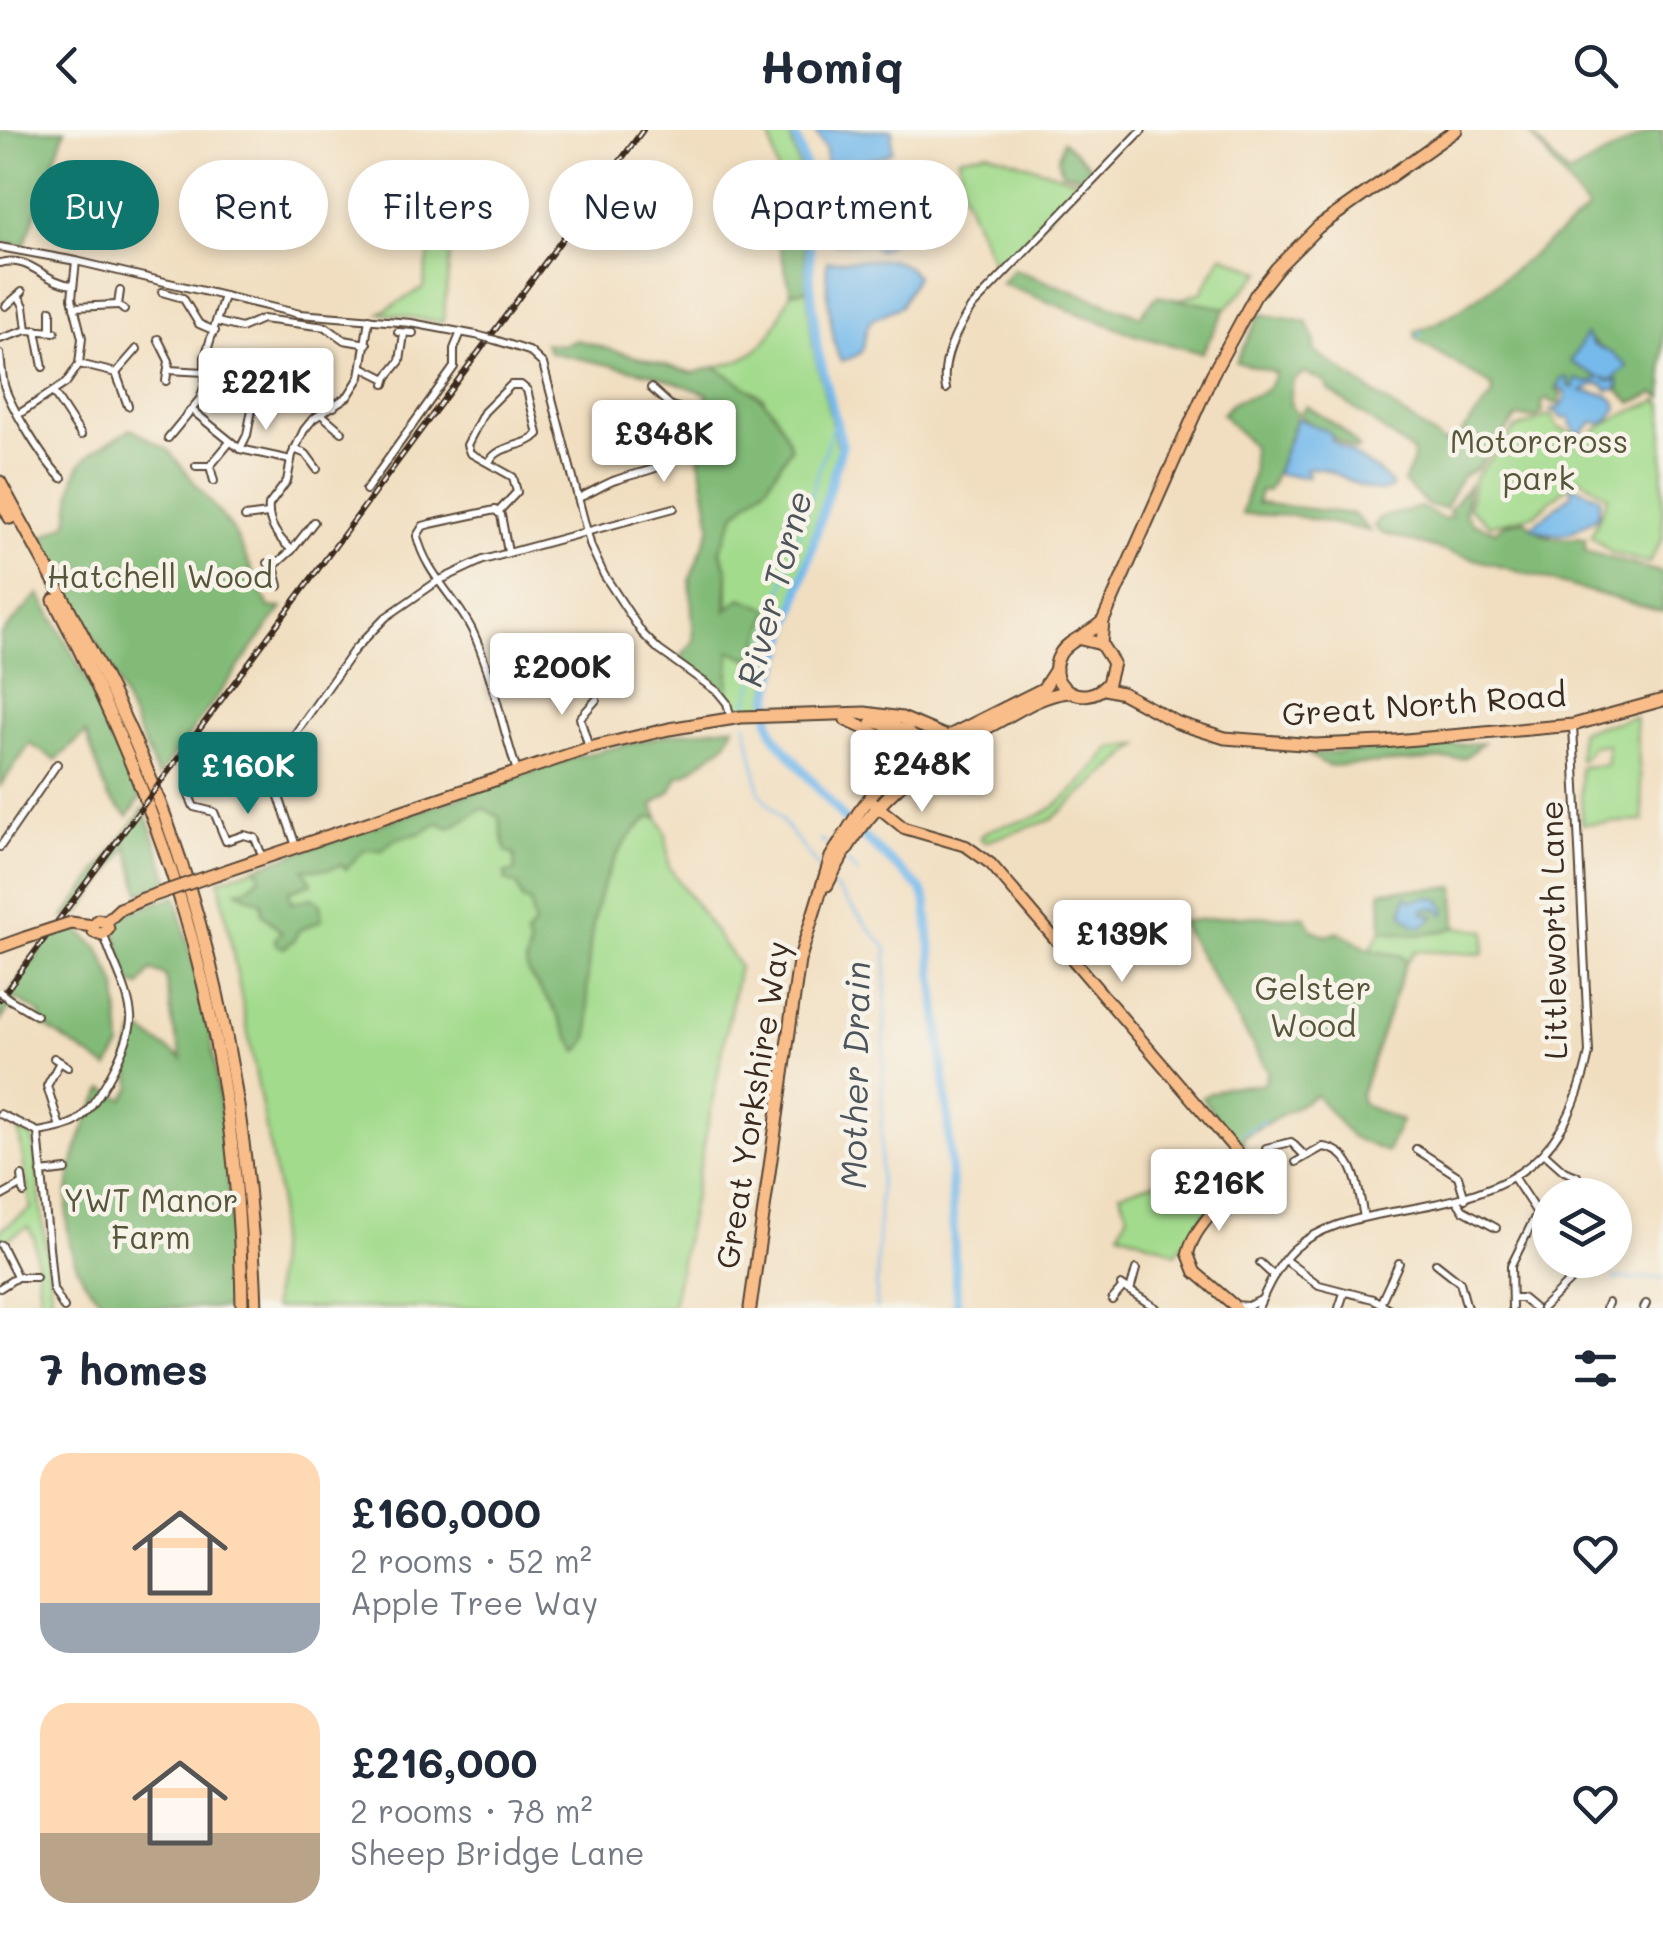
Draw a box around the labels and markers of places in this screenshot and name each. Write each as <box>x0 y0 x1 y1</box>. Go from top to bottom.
pin: £221K <box>196 348 336 433</box>
pin: £348K <box>594 400 734 485</box>
pin: £200K <box>492 633 632 718</box>
pin: £248K <box>852 730 992 815</box>
pin: £160K <box>178 732 318 817</box>
pin: £139K <box>1052 900 1192 985</box>
pin: £216K <box>1149 1149 1289 1234</box>

